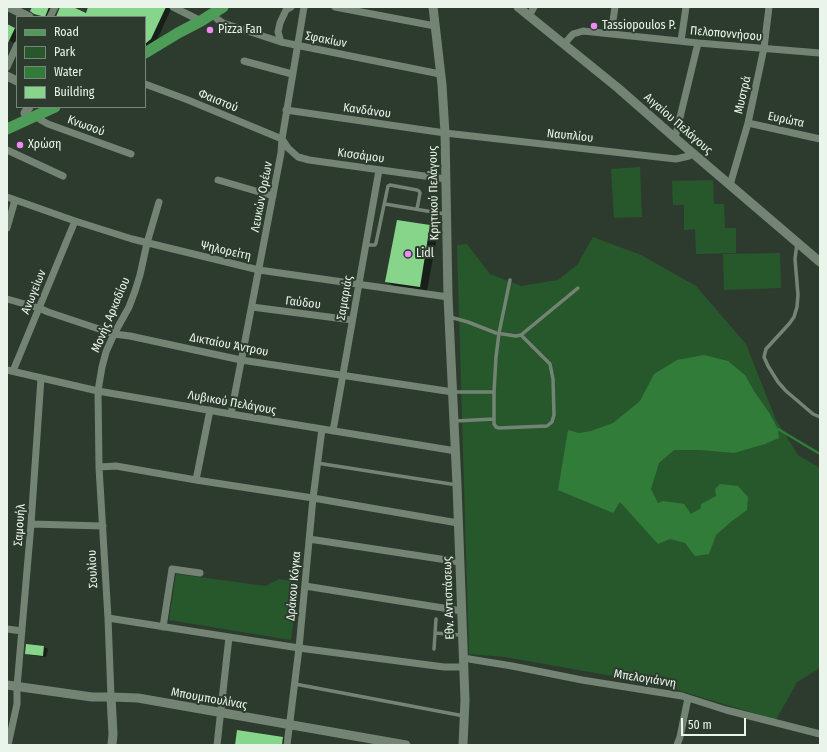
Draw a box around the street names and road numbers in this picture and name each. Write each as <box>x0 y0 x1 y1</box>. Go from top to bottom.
street label: Πελοποννήσου <box>690 24 762 44</box>
street label: Σφακίων <box>304 29 348 51</box>
street label: Μυστρά <box>732 75 754 115</box>
street label: Φαιστού <box>196 87 240 115</box>
street label: Αιγαίου Πελάγους <box>641 90 715 158</box>
street label: Κανδάνου <box>342 101 392 121</box>
street label: Ευρώτα <box>766 109 806 131</box>
street label: Κνωσού <box>65 113 107 139</box>
street label: Ναυπλίου <box>546 126 594 146</box>
street label: Κισσάμου <box>337 146 385 166</box>
street label: Κρητικού Πελάγους <box>426 146 442 240</box>
street label: Λευκών Ορέων <box>248 160 276 234</box>
street label: Ψηλορείτη <box>199 238 253 264</box>
street label: Ανωγείων <box>19 268 49 316</box>
street label: Μονής Αρκαδίου <box>89 275 133 355</box>
street label: Σαμαριάς <box>334 275 356 321</box>
street label: Γαύδου <box>284 294 322 312</box>
street label: Δικταίου Άντρου <box>188 330 270 360</box>
street label: Λυβικού Πελάγους <box>187 388 277 418</box>
street label: Σαμουήλ <box>11 503 29 547</box>
street label: Σουλίου <box>85 550 101 588</box>
street label: Δράκου Κόγκα <box>284 551 304 621</box>
street label: Εθν. Αντιστάσεως <box>440 556 458 640</box>
street label: Μπελογιάννη <box>613 667 677 691</box>
street label: Μπουμπουλίνας <box>170 685 248 713</box>

